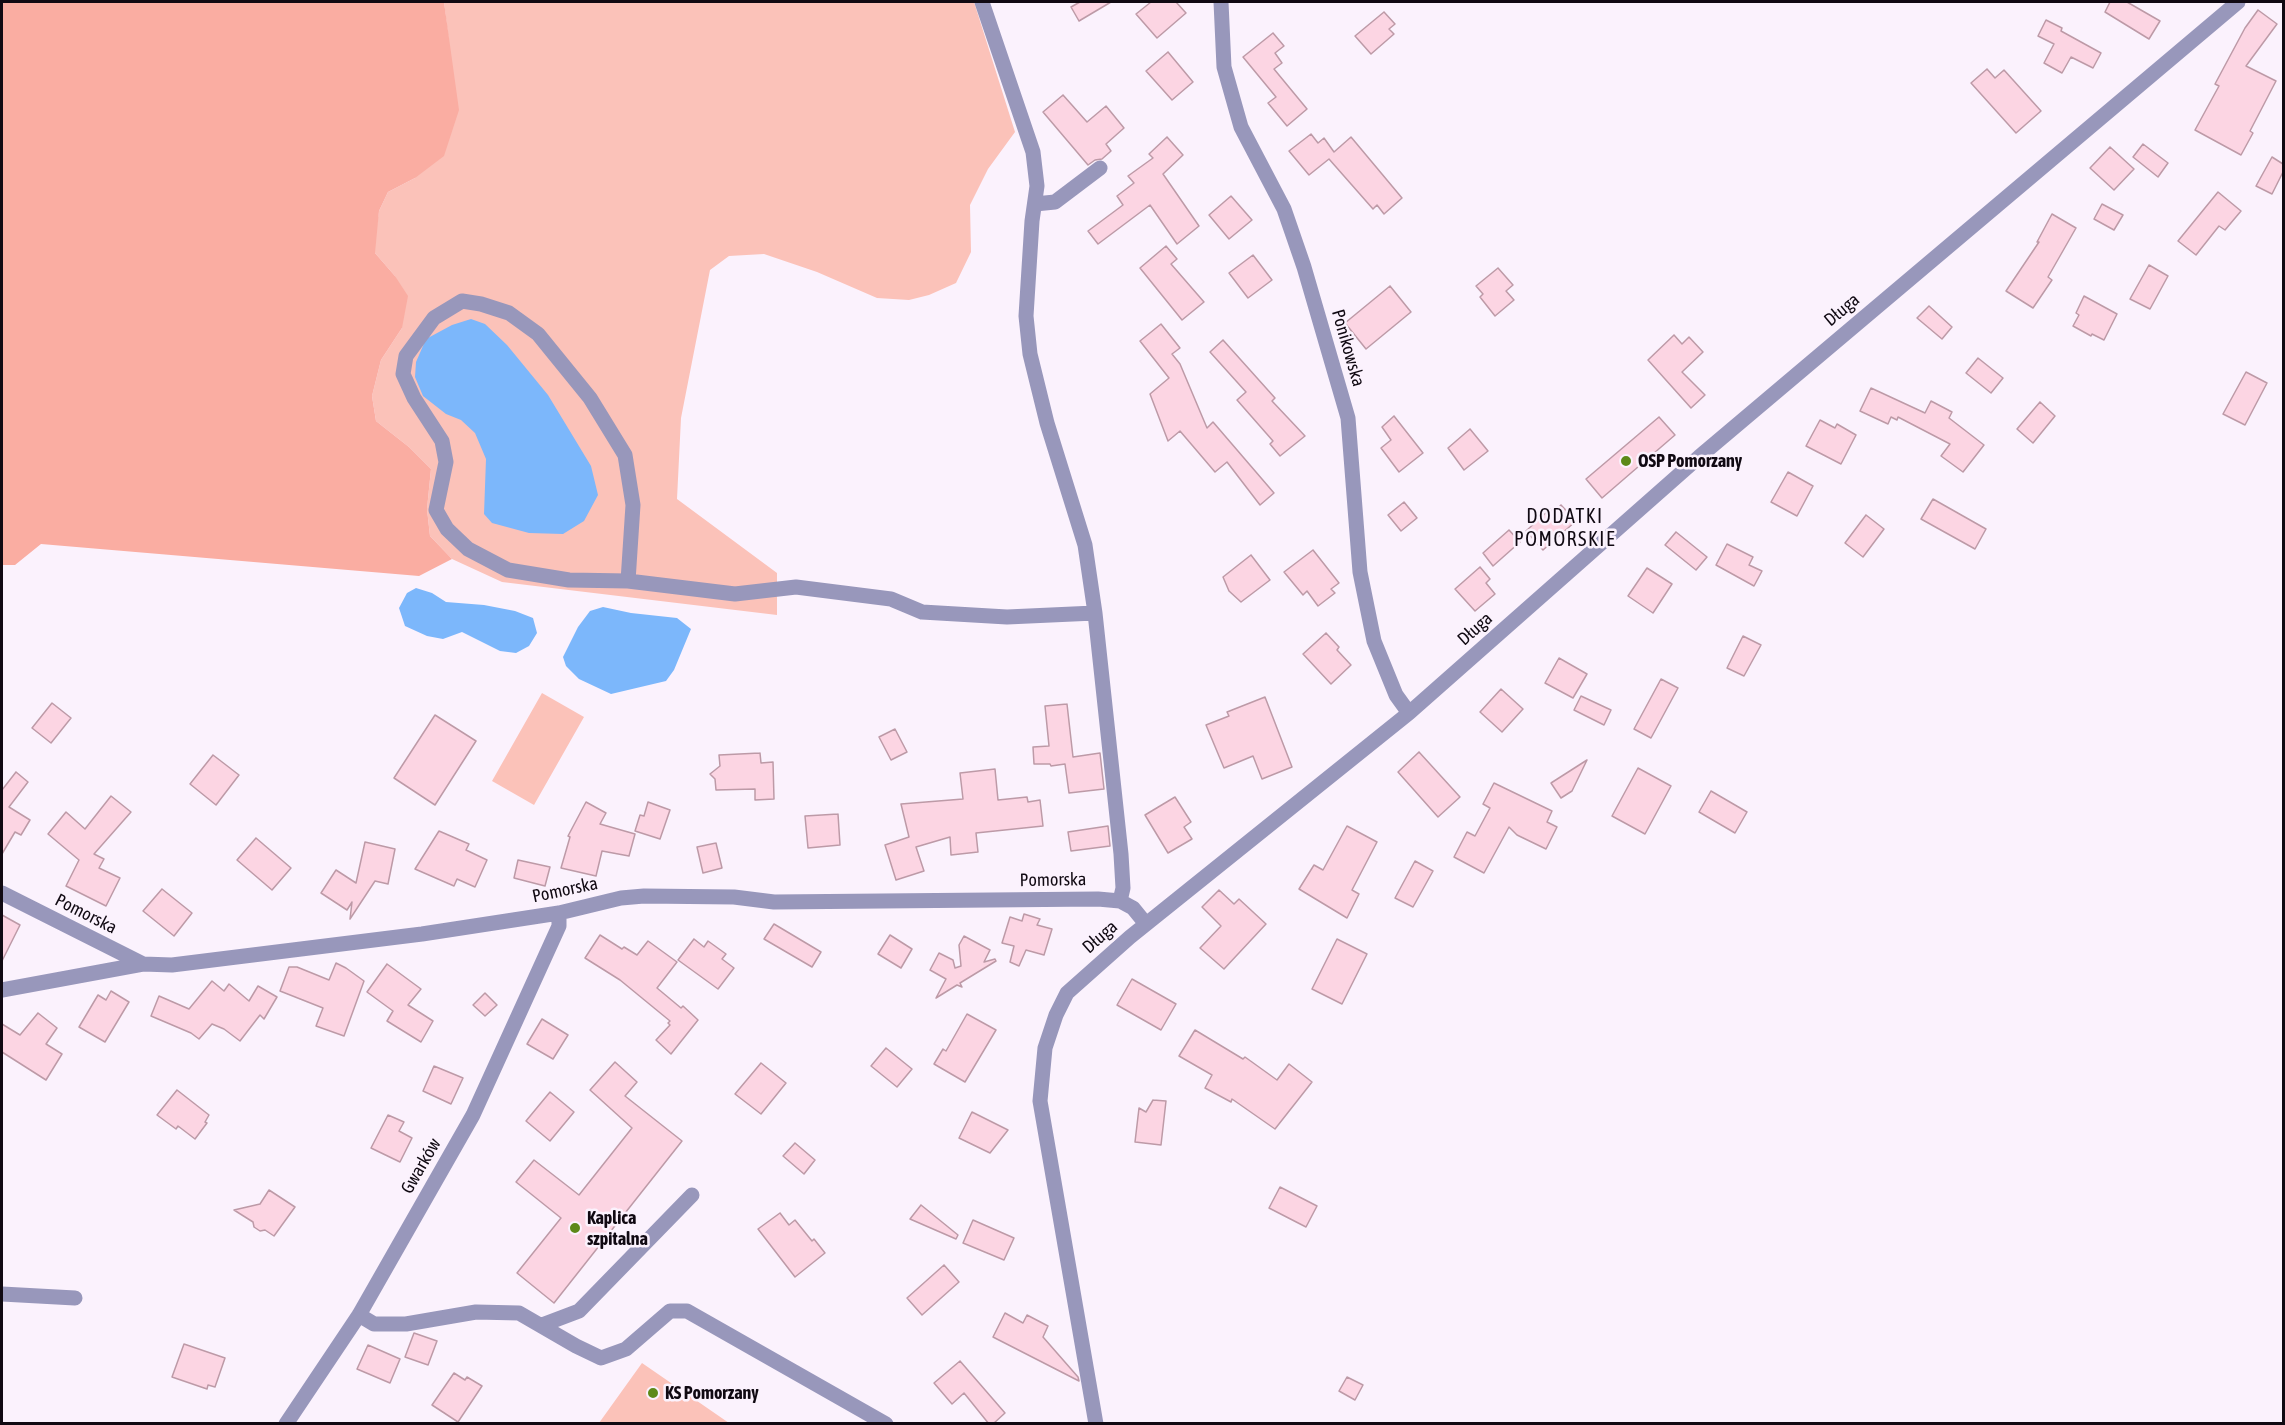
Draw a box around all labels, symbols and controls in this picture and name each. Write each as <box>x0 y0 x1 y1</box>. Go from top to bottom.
street label: Długa <box>1820 289 1864 331</box>
street label: Ponikowska <box>1327 307 1369 389</box>
place label: OSP Pomorzany <box>1638 450 1742 472</box>
marker: OSP Pomorzany <box>1619 454 1633 468</box>
district label: DODATKI POMORSKIE <box>1514 505 1616 552</box>
street label: Długa <box>1453 608 1497 650</box>
street label: Pomorska <box>1020 869 1086 891</box>
street label: Pomorska <box>530 873 600 907</box>
street label: Pomorska <box>51 889 121 939</box>
street label: Długa <box>1078 916 1122 958</box>
street label: Gwarków <box>397 1134 445 1198</box>
place label: Kaplica szpitalna <box>587 1207 648 1250</box>
marker: Kaplica szpitalna <box>568 1221 582 1235</box>
place label: KS Pomorzany <box>665 1382 759 1404</box>
marker: KS Pomorzany <box>646 1386 660 1400</box>

